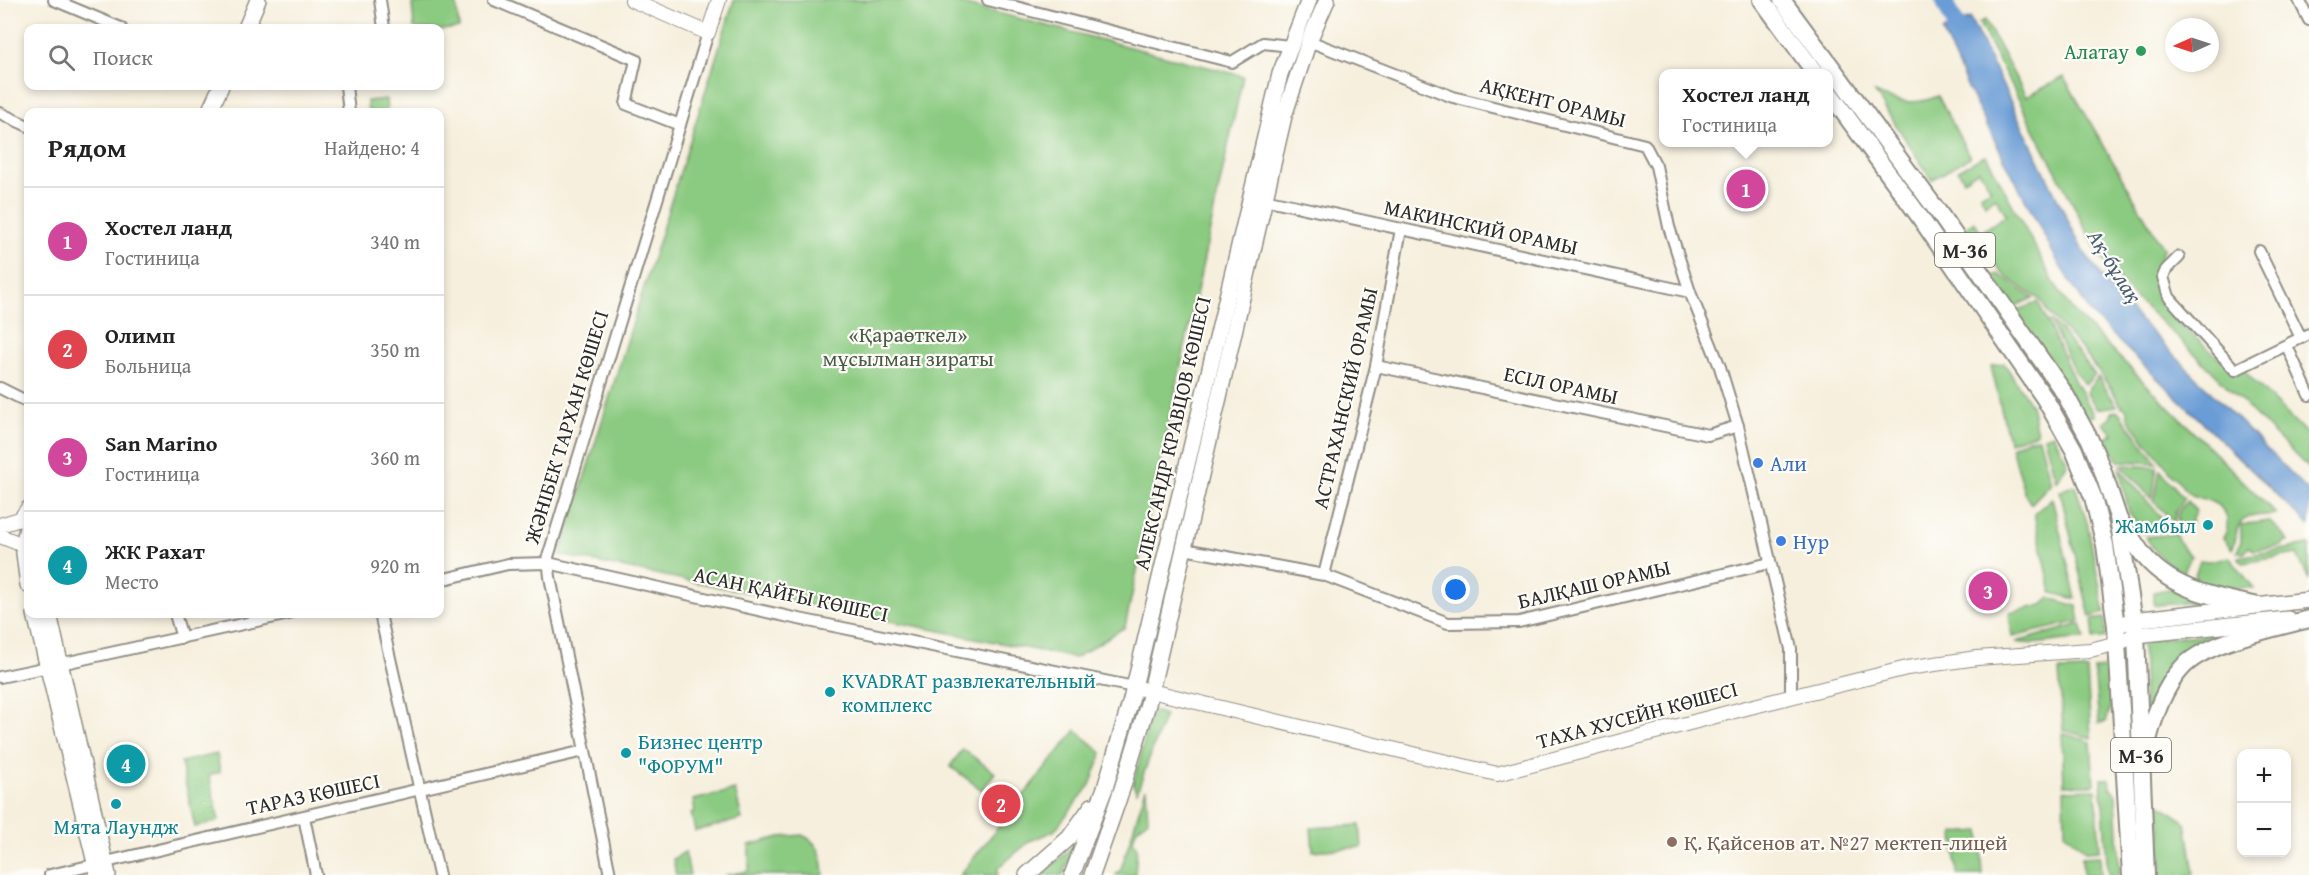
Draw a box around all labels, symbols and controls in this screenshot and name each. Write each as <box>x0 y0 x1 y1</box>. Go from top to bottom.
north arrow <box>2165 18 2219 72</box>
search box <box>24 24 444 90</box>
place label: Алатау <box>2064 36 2129 67</box>
icon: search <box>45 41 78 74</box>
text: Поиск <box>93 41 153 73</box>
marker: Алатау <box>2134 44 2148 58</box>
street label: АҚКЕНТ ОРАМЫ <box>1477 69 1629 135</box>
popup <box>1659 69 1833 147</box>
text: Хостел ланд <box>1682 78 1810 110</box>
text: Гостиница <box>1682 110 1777 139</box>
text: Рядом <box>48 128 126 167</box>
text: Найдено: 4 <box>324 133 420 162</box>
pin: 1 <box>1726 166 1766 212</box>
street label: МАКИНСКИЙ ОРАМЫ <box>1381 191 1581 263</box>
text: Хостел ланд <box>105 211 232 243</box>
water label: Ақ-бұлақ <box>2079 222 2150 309</box>
text: 1 <box>62 227 73 256</box>
text: 340 m <box>370 227 420 256</box>
road number: M-36 <box>1935 233 1995 267</box>
text: Гостиница <box>105 243 200 272</box>
street label: АСТРАХАНСКИЙ ОРАМЫ <box>1304 284 1386 512</box>
street label: АЛЕКСАНДР КРАВЦОВ КӨШЕСІ <box>1125 293 1219 573</box>
street label: ЖӘНІБЕК ТАРХАН КӨШЕСІ <box>515 306 616 548</box>
text: Олимп <box>105 319 175 351</box>
park label: «Қараөткел» мұсылман зираты <box>822 319 994 374</box>
text: 2 <box>62 335 73 364</box>
text: 350 m <box>370 335 420 364</box>
text: Больница <box>105 351 191 380</box>
street label: ЕСІЛ ОРАМЫ <box>1501 358 1621 412</box>
text: San Marino <box>105 427 218 459</box>
text: 3 <box>62 443 73 472</box>
text: 360 m <box>370 443 420 472</box>
place label: Али <box>1770 448 1807 479</box>
marker: Али <box>1751 456 1765 470</box>
text: Гостиница <box>105 459 200 488</box>
place label: Жамбыл <box>2114 510 2196 541</box>
marker: Жамбыл <box>2201 518 2215 532</box>
place label: Нур <box>1793 526 1829 557</box>
marker: Нур <box>1774 534 1788 548</box>
text: ЖК Рахат <box>105 535 205 567</box>
text: 4 <box>62 551 73 580</box>
text: 920 m <box>370 551 420 580</box>
street label: БАЛҚАШ ОРАМЫ <box>1515 551 1673 617</box>
street label: АСАН ҚАЙҒЫ КӨШЕСІ <box>691 558 891 630</box>
text: Место <box>105 567 159 596</box>
pin: 3 <box>1968 568 2008 614</box>
your location <box>1441 575 1470 604</box>
place label: KVADRAT развлекательный комплекс <box>842 665 1096 720</box>
street label: ТАХА ХУСЕЙН КӨШЕСІ <box>1533 673 1741 757</box>
marker: KVADRAT развлекательный комплекс <box>823 685 837 699</box>
place label: Бизнес центр "ФОРУМ" <box>638 726 763 781</box>
road number: M-36 <box>2111 738 2171 772</box>
pin: 4 <box>106 742 146 786</box>
marker: Бизнес центр "ФОРУМ" <box>619 746 633 760</box>
map controls <box>2237 749 2291 857</box>
button: + <box>2237 749 2291 803</box>
street label: ТАРАЗ КӨШЕСІ <box>243 765 383 823</box>
pin: 2 <box>982 782 1020 826</box>
marker: Мята Лаундж <box>109 797 123 811</box>
button: − <box>2237 803 2291 857</box>
place label: Мята Лаундж <box>54 811 179 842</box>
place label: Қ. Қайсенов ат. №27 мектеп-лицей <box>1684 827 2008 858</box>
marker: Қ. Қайсенов ат. №27 мектеп-лицей <box>1665 835 1679 849</box>

